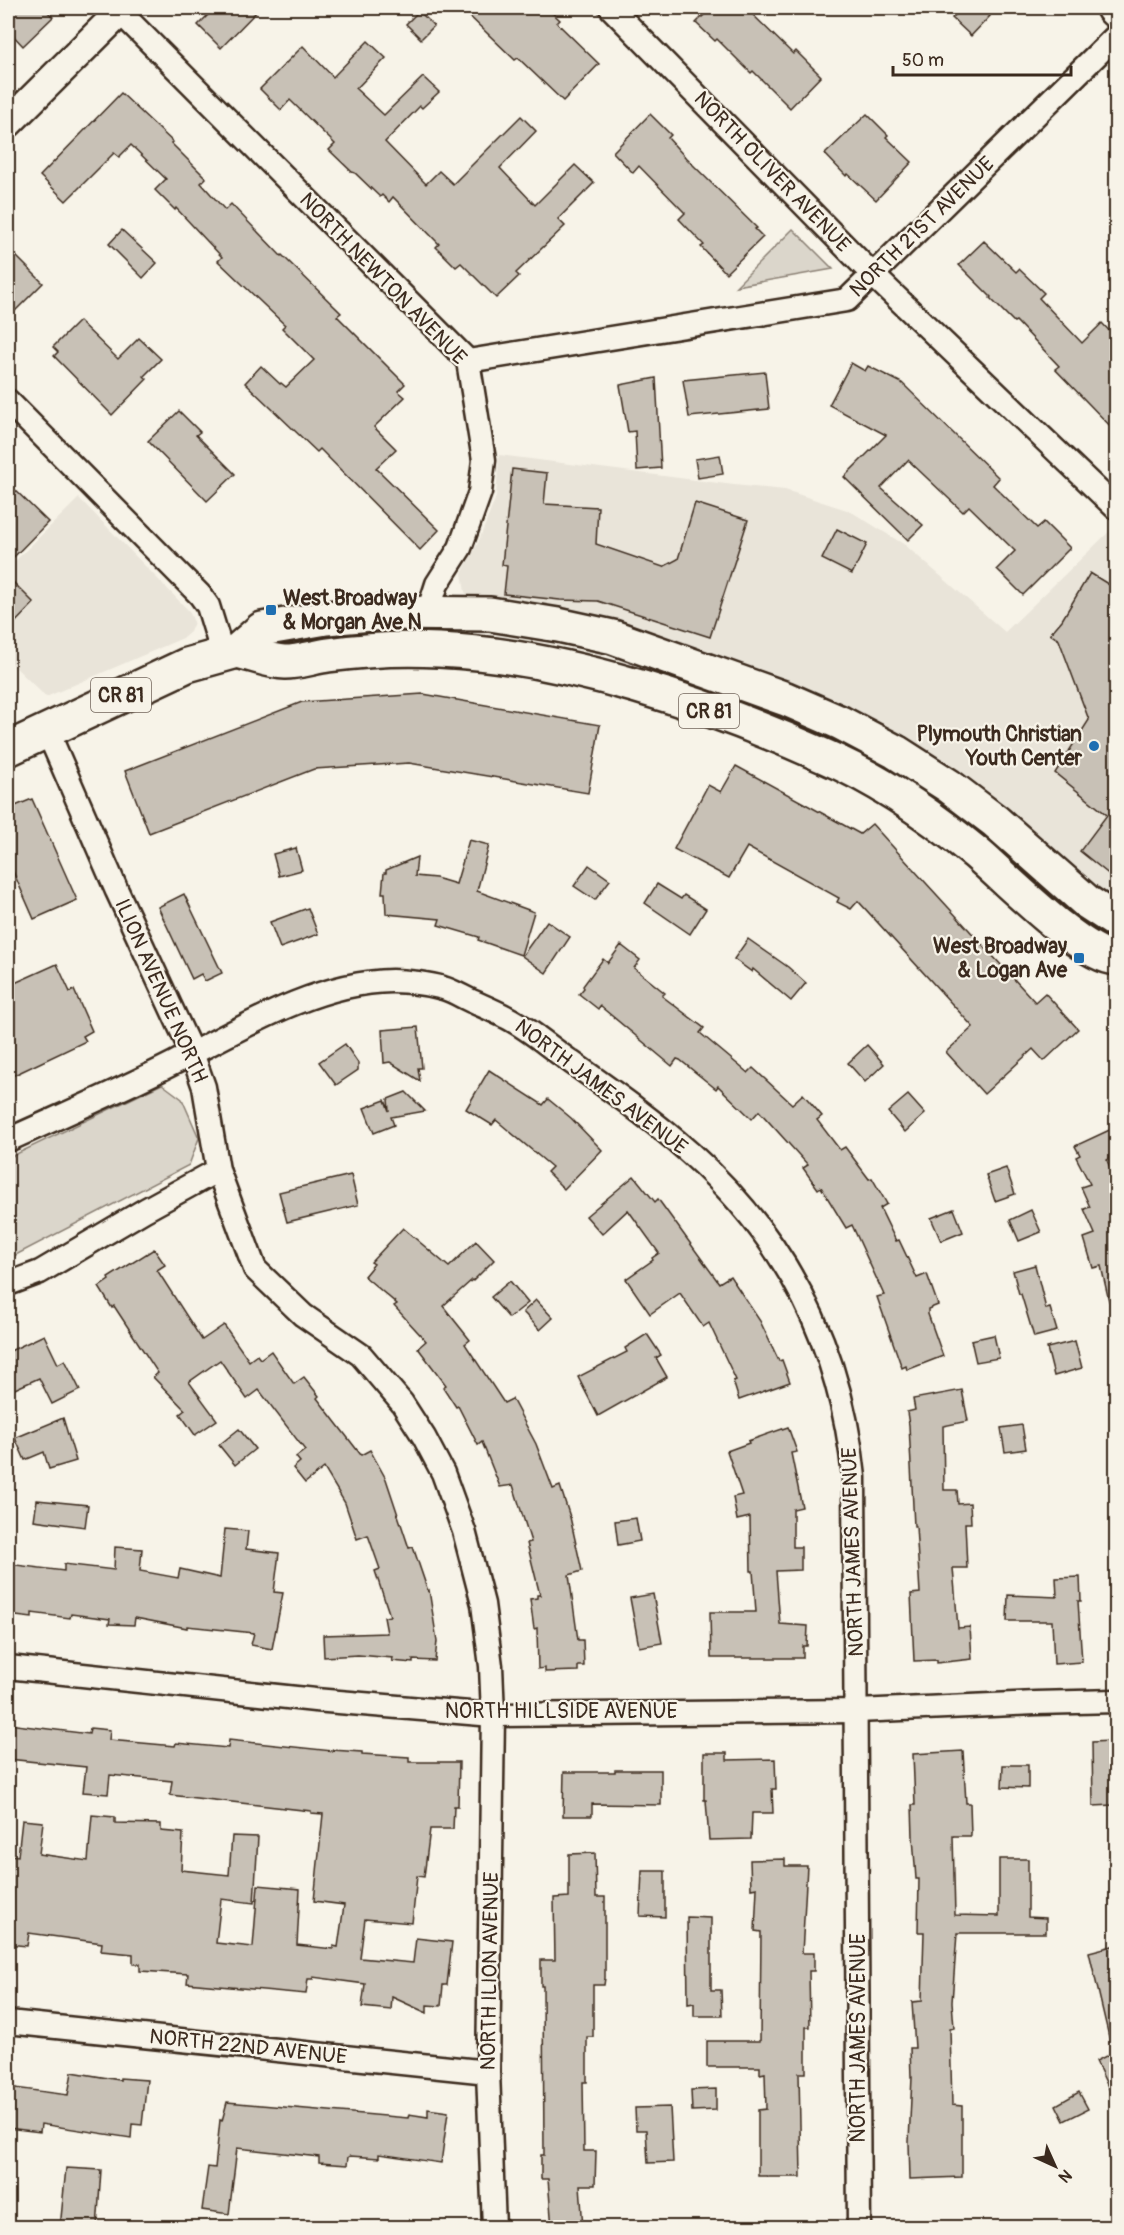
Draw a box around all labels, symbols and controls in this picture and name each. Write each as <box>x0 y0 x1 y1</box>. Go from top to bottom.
scale bar <box>893 39 1072 77</box>
text: 50 m <box>902 49 944 72</box>
street label: NORTH OLIVER AVENUE <box>688 86 856 259</box>
street label: NORTH 21ST AVENUE <box>844 151 1000 303</box>
street label: NORTH NEWTON AVENUE <box>293 187 473 371</box>
place label: West Broadway & Morgan Ave N <box>283 585 422 636</box>
marker: West Broadway & Morgan Ave N <box>264 603 278 617</box>
road number: CR 81 <box>91 678 151 712</box>
road number: CR 81 <box>679 694 739 728</box>
place label: Plymouth Christian Youth Center <box>916 721 1082 772</box>
marker: Plymouth Christian Youth Center <box>1087 739 1101 753</box>
street label: ILION AVENUE NORTH <box>108 895 214 1087</box>
place label: West Broadway & Logan Ave <box>933 933 1068 984</box>
marker: West Broadway & Logan Ave <box>1072 951 1086 965</box>
street label: NORTH JAMES AVENUE <box>509 1013 693 1161</box>
street label: NORTH JAMES AVENUE <box>836 1447 870 1657</box>
street label: NORTH HILLSIDE AVENUE <box>445 1698 677 1725</box>
street label: NORTH ILION AVENUE <box>475 1871 505 2071</box>
street label: NORTH JAMES AVENUE <box>845 1933 872 2143</box>
street label: NORTH 22ND AVENUE <box>148 2023 348 2071</box>
north arrow <box>1025 2136 1085 2196</box>
text: N <box>1054 2165 1076 2187</box>

